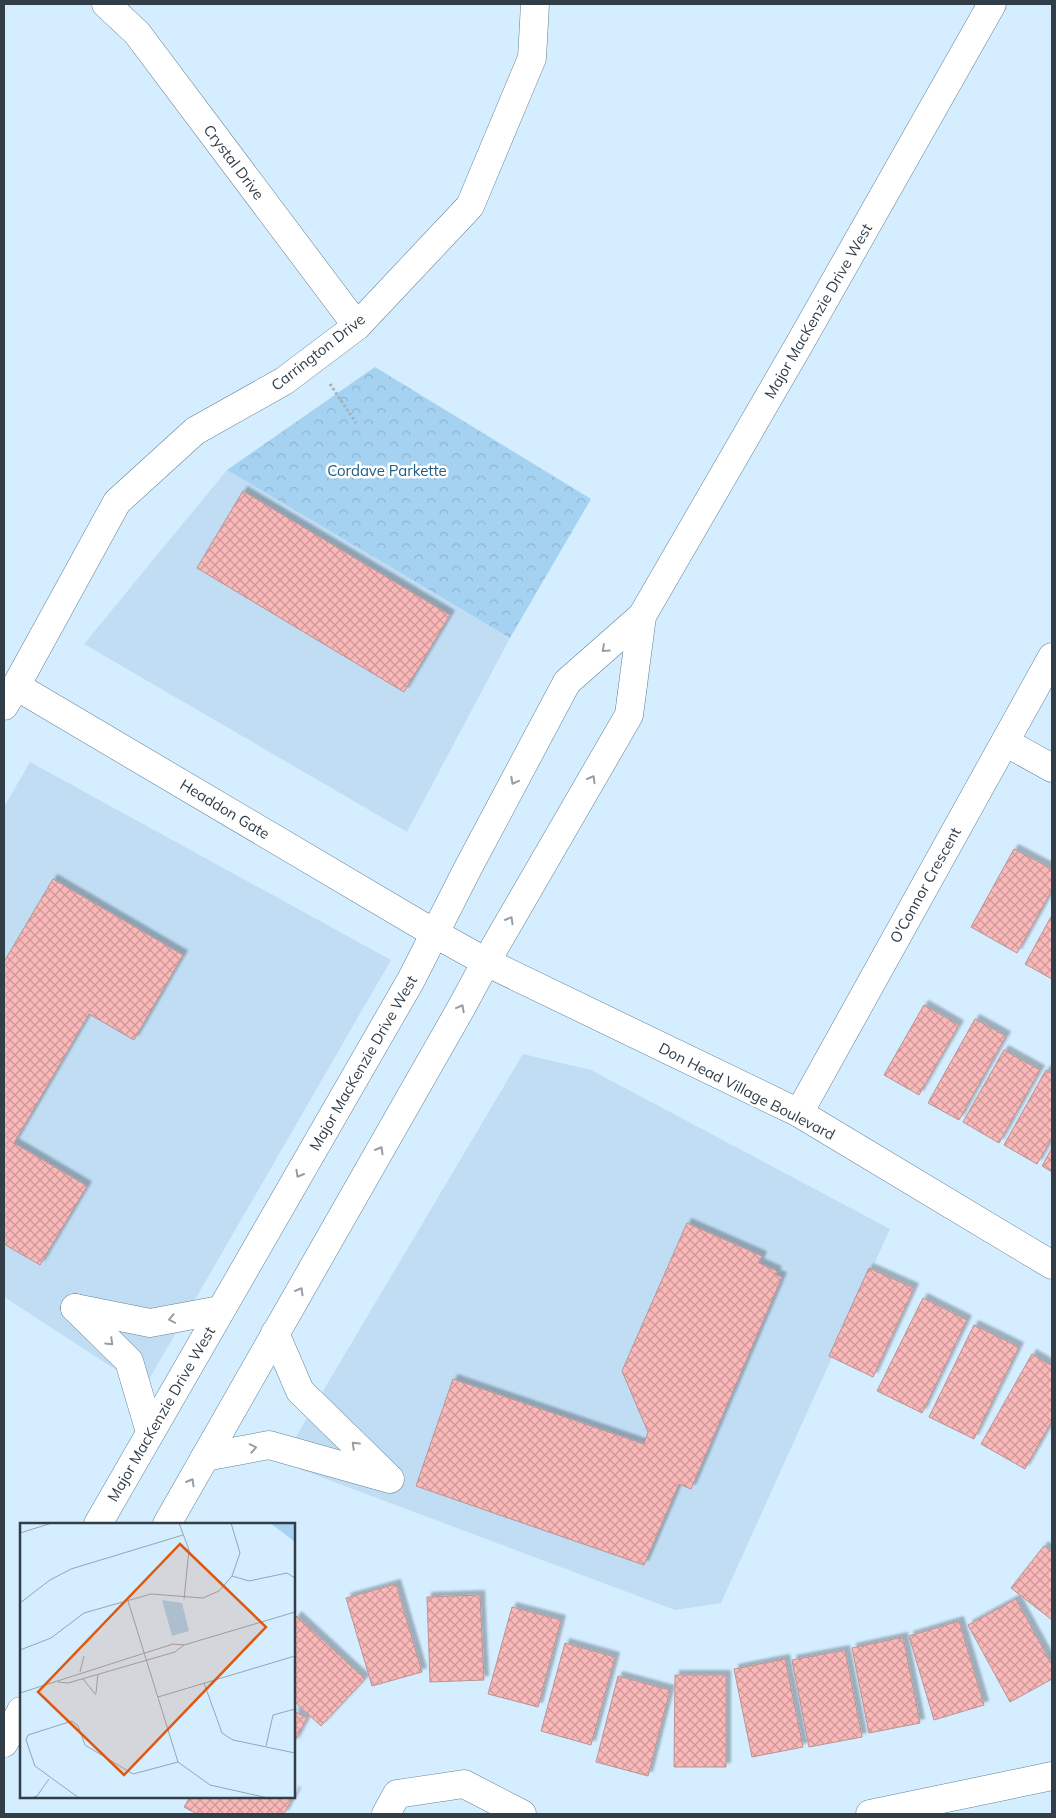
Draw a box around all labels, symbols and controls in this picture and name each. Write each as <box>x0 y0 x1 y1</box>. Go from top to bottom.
street label: Crystal Drive <box>200 121 268 203</box>
street label: Major MacKenzie Drive West <box>760 220 876 402</box>
street label: Carrington Drive <box>267 309 369 395</box>
park label: Cordave Parkette <box>327 461 447 480</box>
one-way arrow <box>602 643 611 652</box>
street label: Headdon Gate <box>177 775 273 843</box>
one-way arrow <box>510 775 520 784</box>
one-way arrow <box>585 775 595 784</box>
street label: O'Connor Crescent <box>885 824 965 946</box>
one-way arrow <box>504 916 514 925</box>
street label: Major MacKenzie Drive West <box>305 972 421 1154</box>
one-way arrow <box>455 1005 465 1014</box>
street label: Don Head Village Boulevard <box>656 1038 838 1144</box>
one-way arrow <box>374 1146 384 1155</box>
one-way arrow <box>295 1169 305 1178</box>
one-way arrow <box>293 1287 303 1296</box>
one-way arrow <box>168 1313 176 1323</box>
street label: Major MacKenzie Drive West <box>103 1323 219 1505</box>
one-way arrow <box>104 1337 113 1346</box>
one-way arrow <box>352 1442 361 1451</box>
one-way arrow <box>249 1443 257 1454</box>
one-way arrow <box>185 1478 195 1487</box>
inset map <box>20 1523 295 1798</box>

